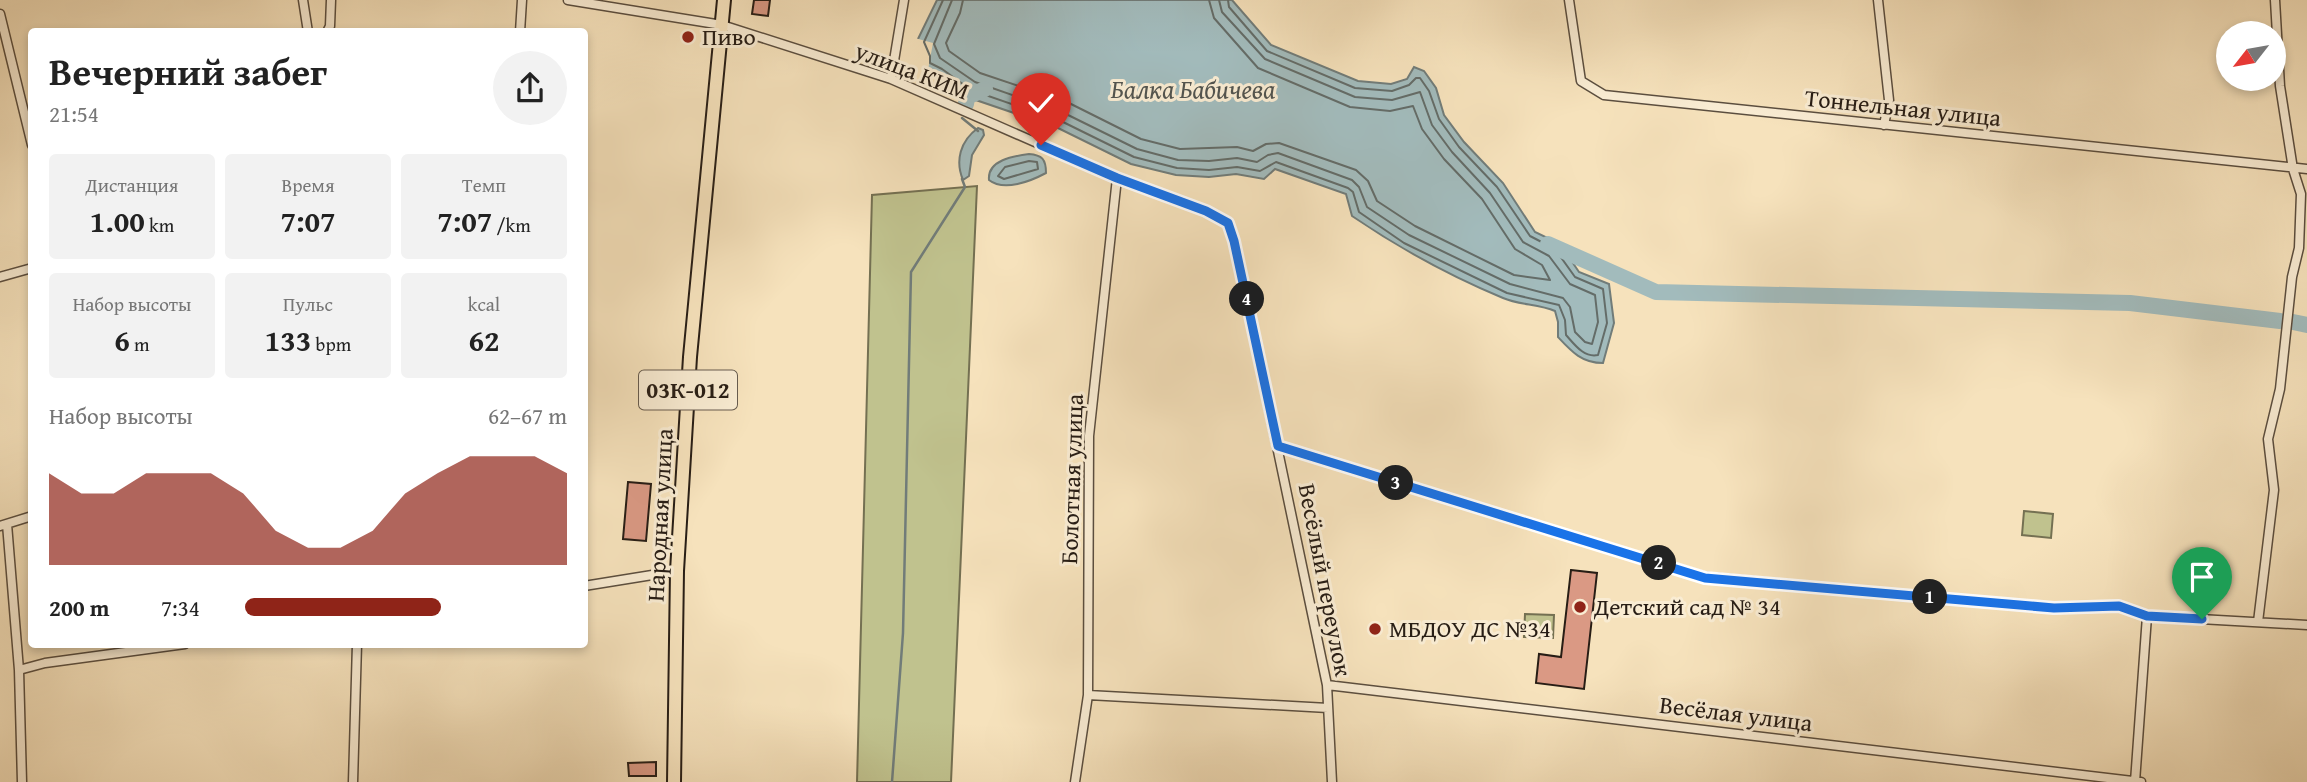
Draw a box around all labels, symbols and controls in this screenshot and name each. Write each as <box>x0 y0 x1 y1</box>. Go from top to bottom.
place label: Пиво <box>702 19 756 54</box>
north arrow <box>2216 21 2286 91</box>
map controls <box>2216 21 2286 91</box>
marker: Пиво <box>680 29 696 45</box>
street label: улица КИМ <box>849 32 974 108</box>
text: Вечерний забег <box>49 43 327 99</box>
button: share <box>493 51 567 125</box>
water label: Балка Бабичева <box>1111 69 1275 108</box>
pin <box>1011 73 1071 145</box>
street label: Тоннельная улица <box>1803 80 2003 135</box>
icon: check <box>1022 84 1060 122</box>
text: 21:54 <box>49 97 99 130</box>
text: Дистанция <box>86 171 178 199</box>
text: Время <box>281 171 335 199</box>
text: Темп <box>462 171 506 199</box>
text: 1.00 <box>90 199 145 243</box>
text: 7:07 <box>280 199 336 243</box>
text: 7:07 <box>437 199 492 243</box>
text: km <box>145 211 174 239</box>
text: /km <box>492 211 531 239</box>
pin: 4 <box>1230 282 1264 316</box>
text: 4 <box>1242 284 1251 312</box>
text: Набор высоты <box>73 290 191 318</box>
text: Пульс <box>283 290 333 318</box>
text: kcal <box>468 290 500 318</box>
text: 6 <box>114 318 130 362</box>
text: 133 <box>265 318 311 362</box>
text: 62 <box>468 318 500 362</box>
text: m <box>130 330 150 358</box>
text: bpm <box>311 330 351 358</box>
road number: 03К-012 <box>639 370 737 410</box>
street label: Болотная улица <box>1051 393 1092 565</box>
text: Набор высоты <box>49 399 193 432</box>
text: 62–67 m <box>488 399 567 432</box>
street label: Народная улица <box>637 427 682 602</box>
pin: 3 <box>1378 466 1414 500</box>
text: 3 <box>1391 468 1400 496</box>
street label: Весёлый переулок <box>1290 481 1361 680</box>
pin: 2 <box>1642 546 1676 580</box>
pin <box>2172 547 2232 619</box>
text: 2 <box>1654 548 1663 576</box>
icon: arrive <box>2183 558 2221 596</box>
pin: 1 <box>1912 580 1948 614</box>
text: 1 <box>1925 582 1934 610</box>
place label: Детский сад № 34 <box>1593 589 1781 624</box>
text: 200 m <box>49 591 110 624</box>
text: 7:34 <box>161 591 200 624</box>
marker: Детский сад № 34 <box>1572 599 1588 615</box>
place label: МБДОУ ДС №34 <box>1389 611 1551 646</box>
marker: МБДОУ ДС №34 <box>1367 621 1383 637</box>
street label: Весёлая улица <box>1658 687 1815 740</box>

